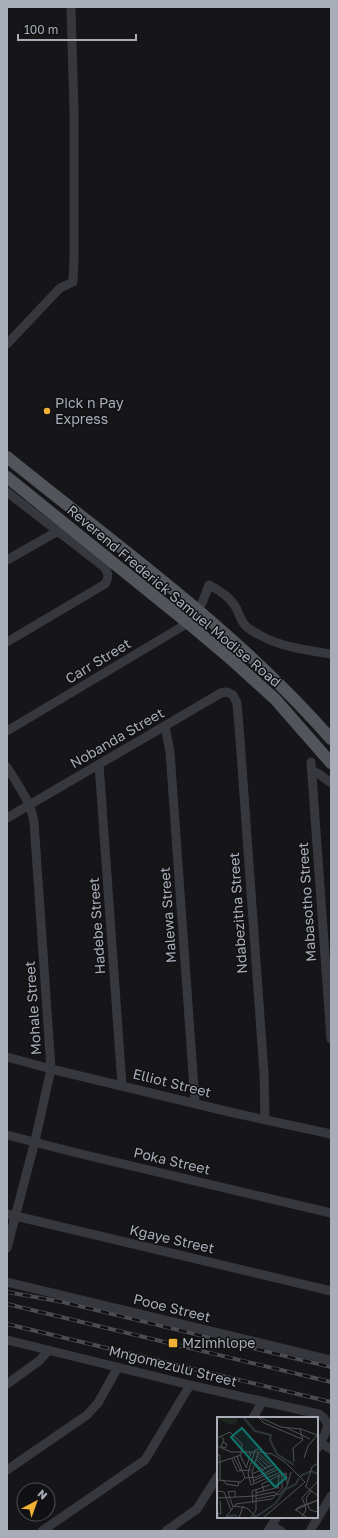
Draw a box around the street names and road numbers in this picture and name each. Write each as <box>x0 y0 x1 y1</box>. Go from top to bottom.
street label: Reverend Frederick Samuel Modise Road <box>64 501 285 690</box>
street label: Carr Street <box>62 634 134 687</box>
street label: Nobanda Street <box>67 704 167 771</box>
street label: Mabasotho Street <box>294 842 319 962</box>
street label: Ndabezitha Street <box>225 852 250 974</box>
street label: Malewa Street <box>156 866 179 964</box>
street label: Hadebe Street <box>85 877 108 975</box>
street label: Mohale Street <box>21 960 44 1056</box>
street label: Elliot Street <box>131 1065 213 1100</box>
street label: Poka Street <box>132 1143 212 1178</box>
street label: Kgaye Street <box>128 1221 216 1256</box>
street label: Pooe Street <box>132 1290 212 1325</box>
street label: Mngomezulu Street <box>107 1341 239 1390</box>

